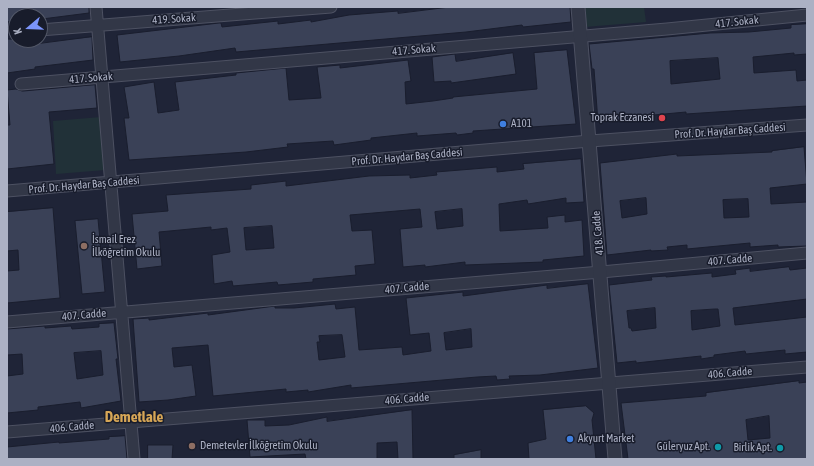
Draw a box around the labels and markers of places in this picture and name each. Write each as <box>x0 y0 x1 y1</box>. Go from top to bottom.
place label: Toprak Eczanesi <box>590 111 654 125</box>
marker: Toprak Eczanesi <box>657 113 667 123</box>
place label: A101 <box>511 117 532 131</box>
marker: A101 <box>498 119 508 129</box>
place label: İsmail Erez İlköğretim Okulu <box>92 233 160 259</box>
marker: İsmail Erez İlköğretim Okulu <box>79 241 89 251</box>
place label: Akyurt Market <box>578 432 634 446</box>
marker: Akyurt Market <box>565 434 575 444</box>
place label: Demetevler İlköğretim Okulu <box>200 439 318 453</box>
place label: Güleryuz Apt. <box>657 440 710 454</box>
marker: Demetevler İlköğretim Okulu <box>187 441 197 451</box>
place label: Birlik Apt. <box>733 441 772 455</box>
marker: Güleryuz Apt. <box>713 442 723 452</box>
marker: Birlik Apt. <box>775 443 785 453</box>

